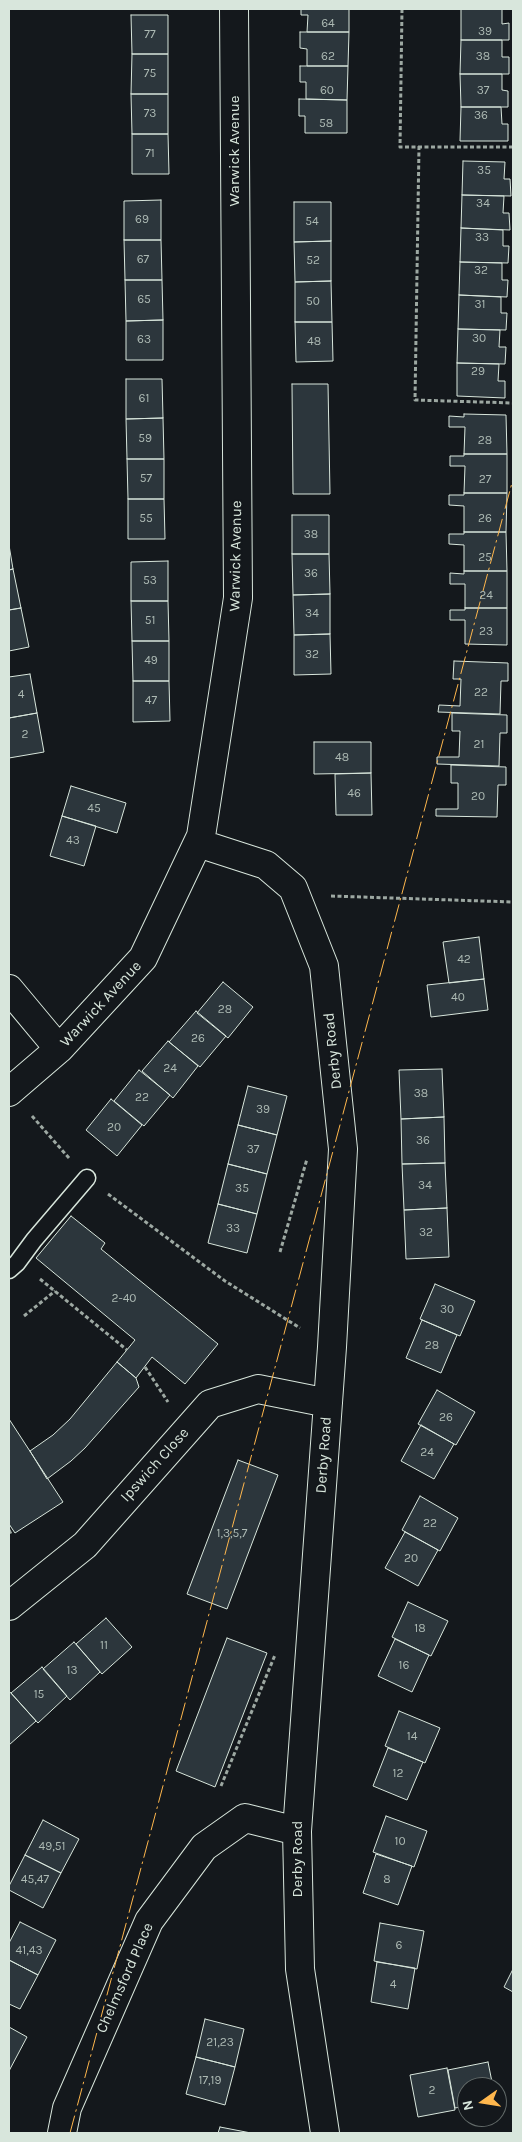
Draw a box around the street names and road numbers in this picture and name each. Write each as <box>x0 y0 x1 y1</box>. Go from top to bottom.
street label: Warwick Avenue <box>226 95 244 207</box>
street label: Warwick Avenue <box>226 500 246 612</box>
street label: Warwick Avenue <box>57 957 145 1051</box>
street label: Derby Road <box>320 1012 346 1090</box>
street label: Derby Road <box>312 1416 336 1494</box>
street label: Ipswich Close <box>117 1424 193 1506</box>
street label: Derby Road <box>289 1821 307 1897</box>
street label: Chelmsford Place <box>93 1920 157 2036</box>

